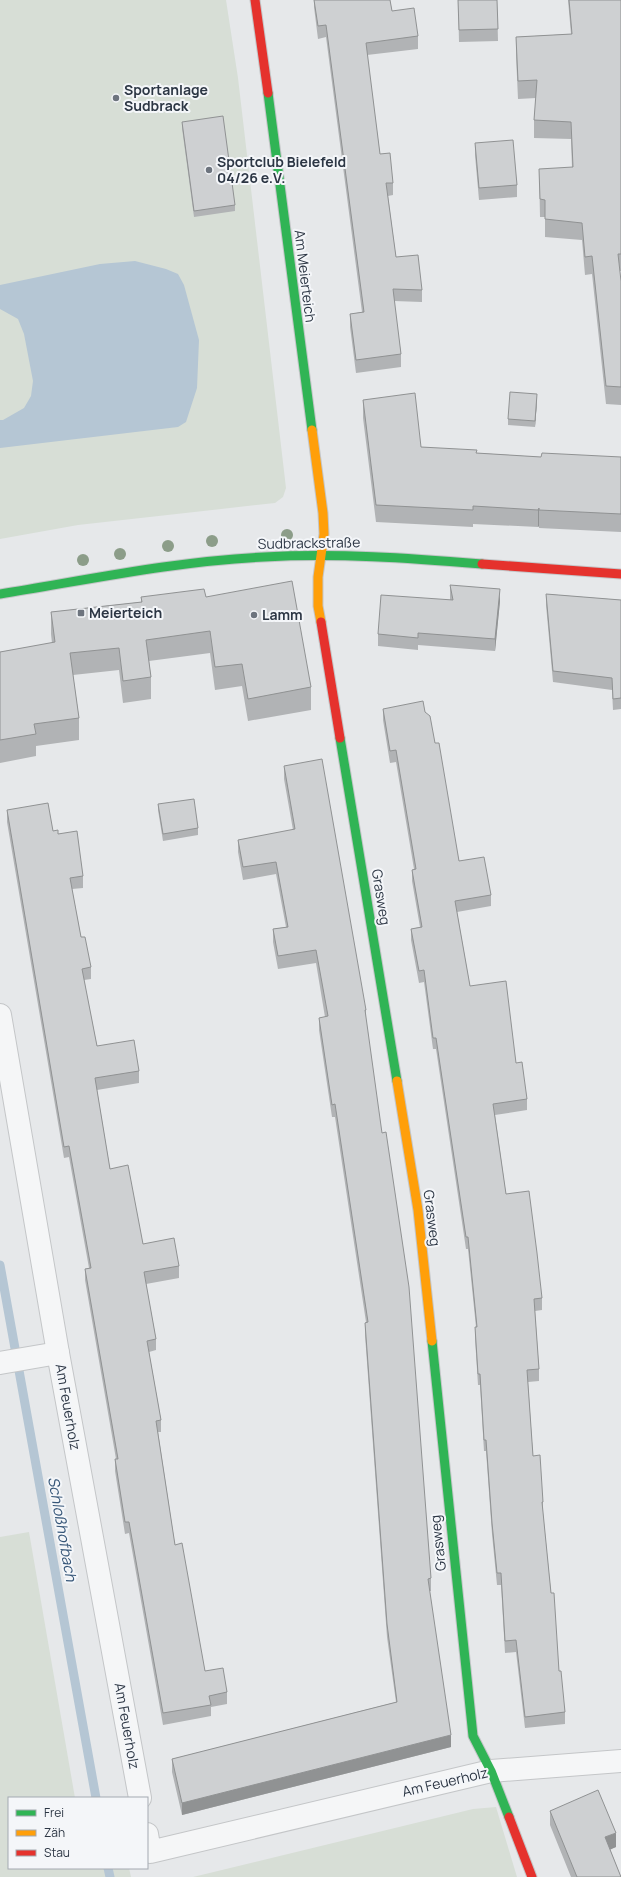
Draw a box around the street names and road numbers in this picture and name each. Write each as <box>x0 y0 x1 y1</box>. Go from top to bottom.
street label: Am Meierteich <box>290 229 321 323</box>
street label: Sudbrackstraße <box>257 532 361 553</box>
street label: Grasweg <box>368 868 395 926</box>
street label: Grasweg <box>420 1189 445 1247</box>
street label: Am Feuerholz <box>52 1362 85 1452</box>
street label: Grasweg <box>425 1514 450 1572</box>
street label: Am Feuerholz <box>111 1681 144 1771</box>
street label: Am Feuerholz <box>400 1762 490 1801</box>

